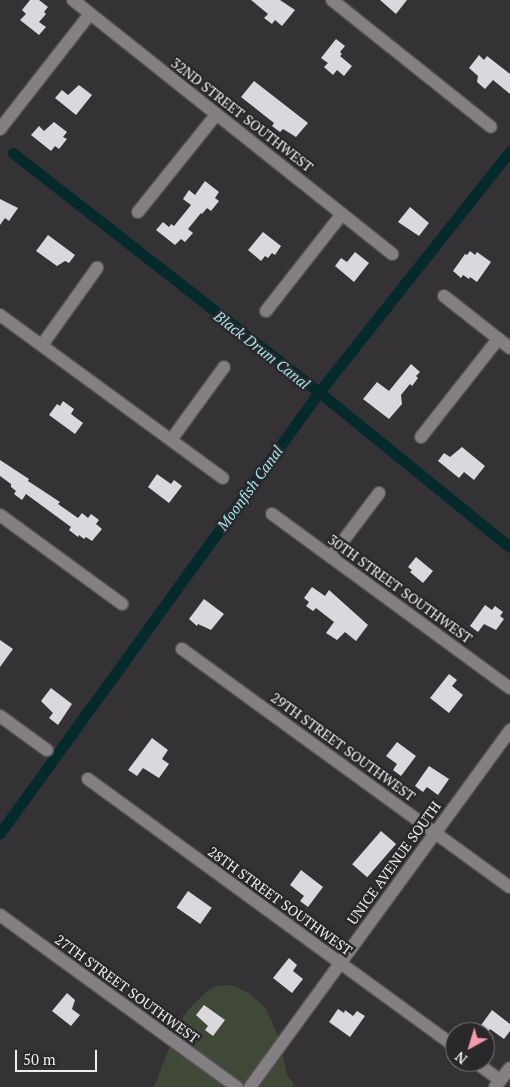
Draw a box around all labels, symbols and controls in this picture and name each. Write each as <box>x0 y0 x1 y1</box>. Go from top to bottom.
street label: 32ND STREET SOUTHWEST <box>168 54 316 176</box>
water label: Black Drum Canal <box>211 307 313 393</box>
water label: Moonfish Canal <box>213 442 287 534</box>
street label: 30TH STREET SOUTHWEST <box>325 531 475 647</box>
street label: 29TH STREET SOUTHWEST <box>268 689 418 805</box>
street label: UNICE AVENUE SOUTH <box>344 798 444 928</box>
street label: 28TH STREET SOUTHWEST <box>205 843 355 959</box>
street label: 27TH STREET SOUTHWEST <box>52 931 202 1047</box>
north arrow <box>445 1022 495 1072</box>
scale bar <box>18 1040 100 1072</box>
text: N <box>451 1048 471 1069</box>
text: 50 m <box>23 1049 56 1069</box>

